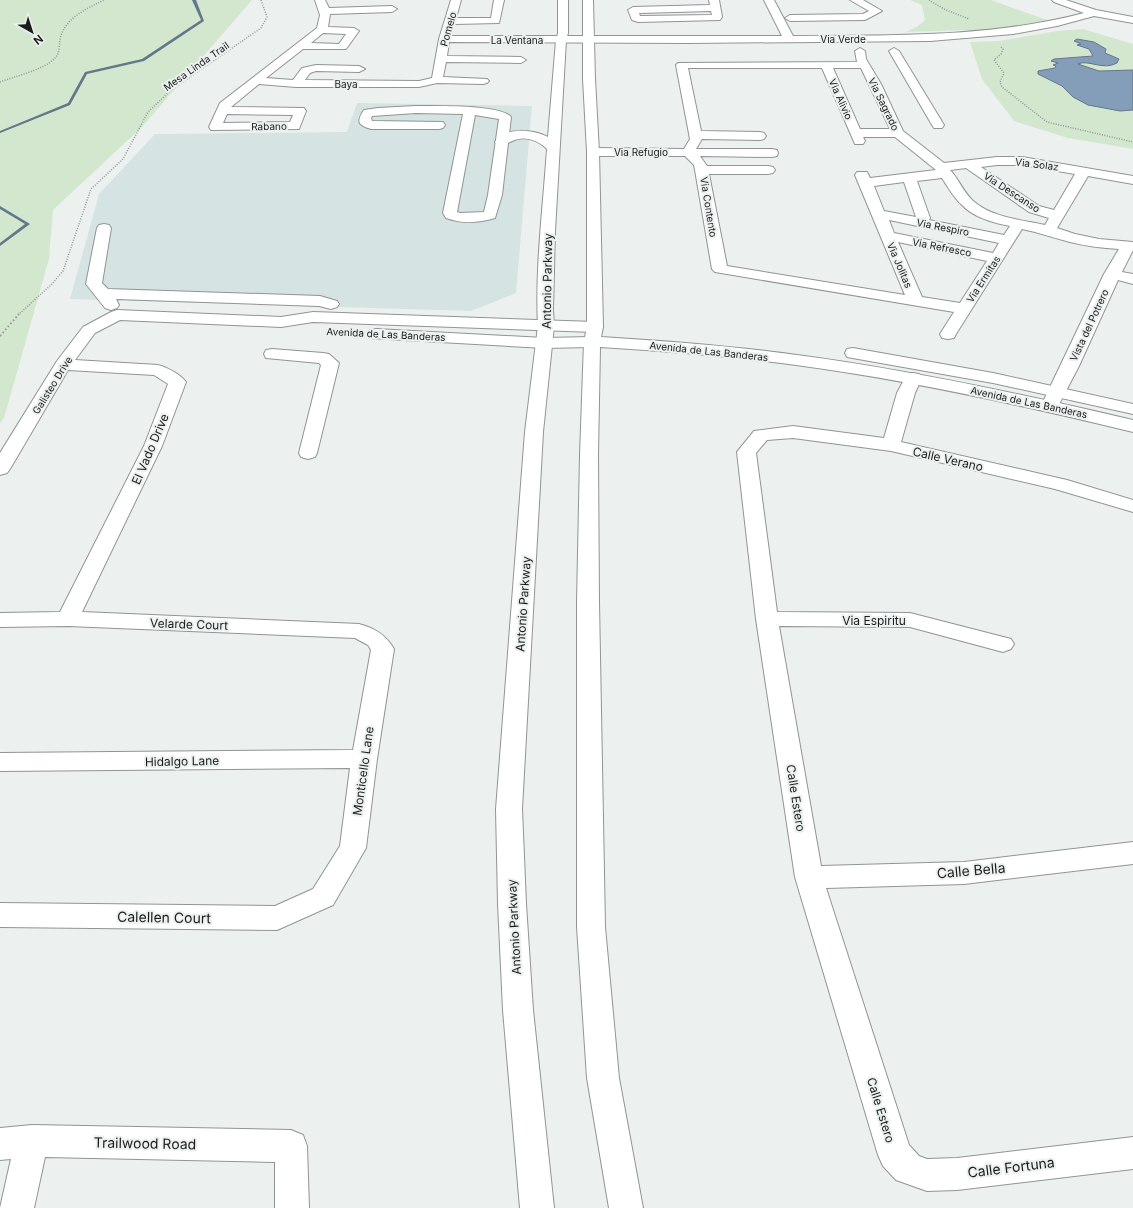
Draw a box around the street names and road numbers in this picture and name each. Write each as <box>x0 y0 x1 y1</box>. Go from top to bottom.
street label: Pomelo <box>437 10 459 48</box>
street label: Via Verde <box>820 33 866 45</box>
street label: La Ventana <box>491 34 543 46</box>
street label: Mesa Linda Trail <box>161 39 231 93</box>
street label: Via Sagrado <box>866 76 902 132</box>
street label: Via Alivio <box>827 77 855 121</box>
street label: Baya <box>334 78 358 90</box>
street label: Rabano <box>251 120 287 132</box>
street label: Via Refugio <box>614 146 668 158</box>
street label: Via Solaz <box>1015 155 1059 173</box>
street label: Via Descanso <box>982 169 1042 215</box>
street label: Via Contento <box>698 176 720 238</box>
street label: Via Respiro <box>916 216 970 238</box>
street label: Antonio Parkway <box>539 233 555 329</box>
street label: Via Refresco <box>911 235 973 259</box>
street label: Via Jolitas <box>885 240 915 290</box>
street label: Via Ermitas <box>964 253 1002 305</box>
street label: Vista del Potrero <box>1067 287 1111 363</box>
street label: Avenida de Las Banderas <box>326 325 446 343</box>
street label: Avenida de Las Banderas <box>649 339 769 363</box>
street label: Galisteo Drive <box>29 354 75 416</box>
street label: Avenida de Las Banderas <box>969 384 1089 420</box>
street label: El Vado Drive <box>128 411 172 487</box>
street label: Calle Verano <box>911 444 985 474</box>
street label: Antonio Parkway <box>512 555 534 652</box>
street label: Via Espiritu <box>842 613 906 628</box>
street label: Velarde Court <box>150 615 228 633</box>
street label: Monticello Lane <box>349 725 377 817</box>
street label: Hidalgo Lane <box>145 753 219 769</box>
street label: Calle Estero <box>783 763 809 833</box>
street label: Calle Bella <box>936 859 1006 881</box>
street label: Antonio Parkway <box>504 879 524 975</box>
street label: Calellen Court <box>117 908 211 926</box>
street label: Calle Estero <box>864 1076 898 1144</box>
street label: Trailwood Road <box>94 1134 196 1152</box>
street label: Calle Fortuna <box>967 1153 1055 1181</box>

